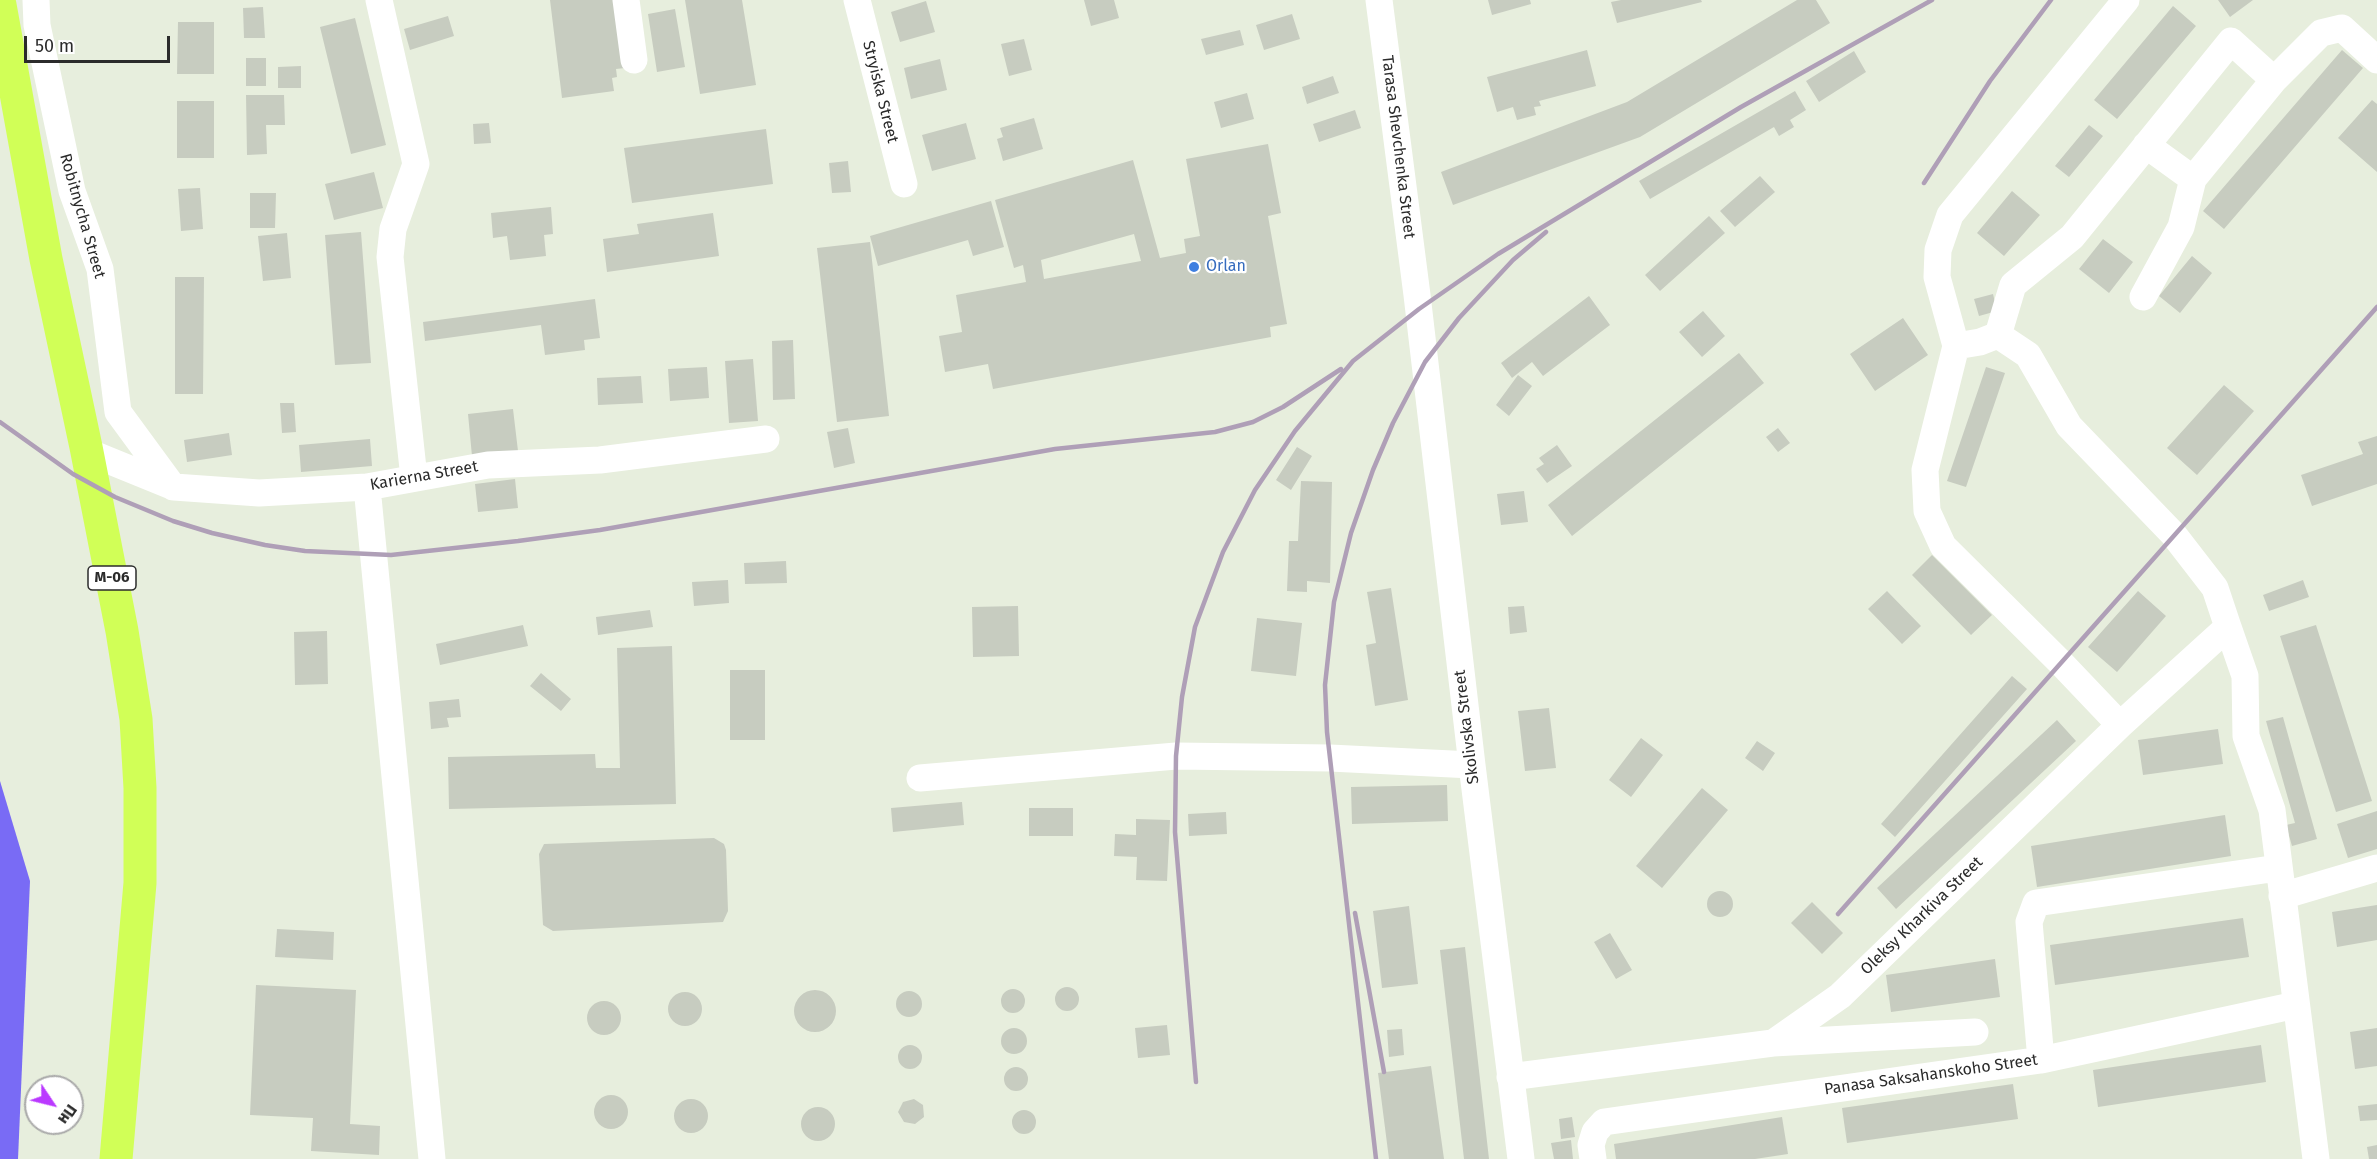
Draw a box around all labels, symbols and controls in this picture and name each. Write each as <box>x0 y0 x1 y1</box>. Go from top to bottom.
scale bar <box>27 24 172 62</box>
text: 50 m <box>35 35 74 57</box>
street label: Stryiska Street <box>858 39 902 145</box>
street label: Tarasa Shevchenka Street <box>1377 54 1419 240</box>
street label: Robitnycha Street <box>55 151 109 281</box>
place label: Orlan <box>1206 257 1246 277</box>
marker: Orlan <box>1187 260 1201 274</box>
street label: Karierna Street <box>368 457 480 495</box>
road number: М-06 <box>88 566 136 590</box>
street label: Skolivska Street <box>1450 669 1484 785</box>
street label: Oleksy Kharkiva Street <box>1857 853 1987 979</box>
street label: Panasa Saksahanskoho Street <box>1823 1050 2039 1100</box>
north arrow <box>24 1075 84 1135</box>
text: Пн <box>54 1101 81 1128</box>

